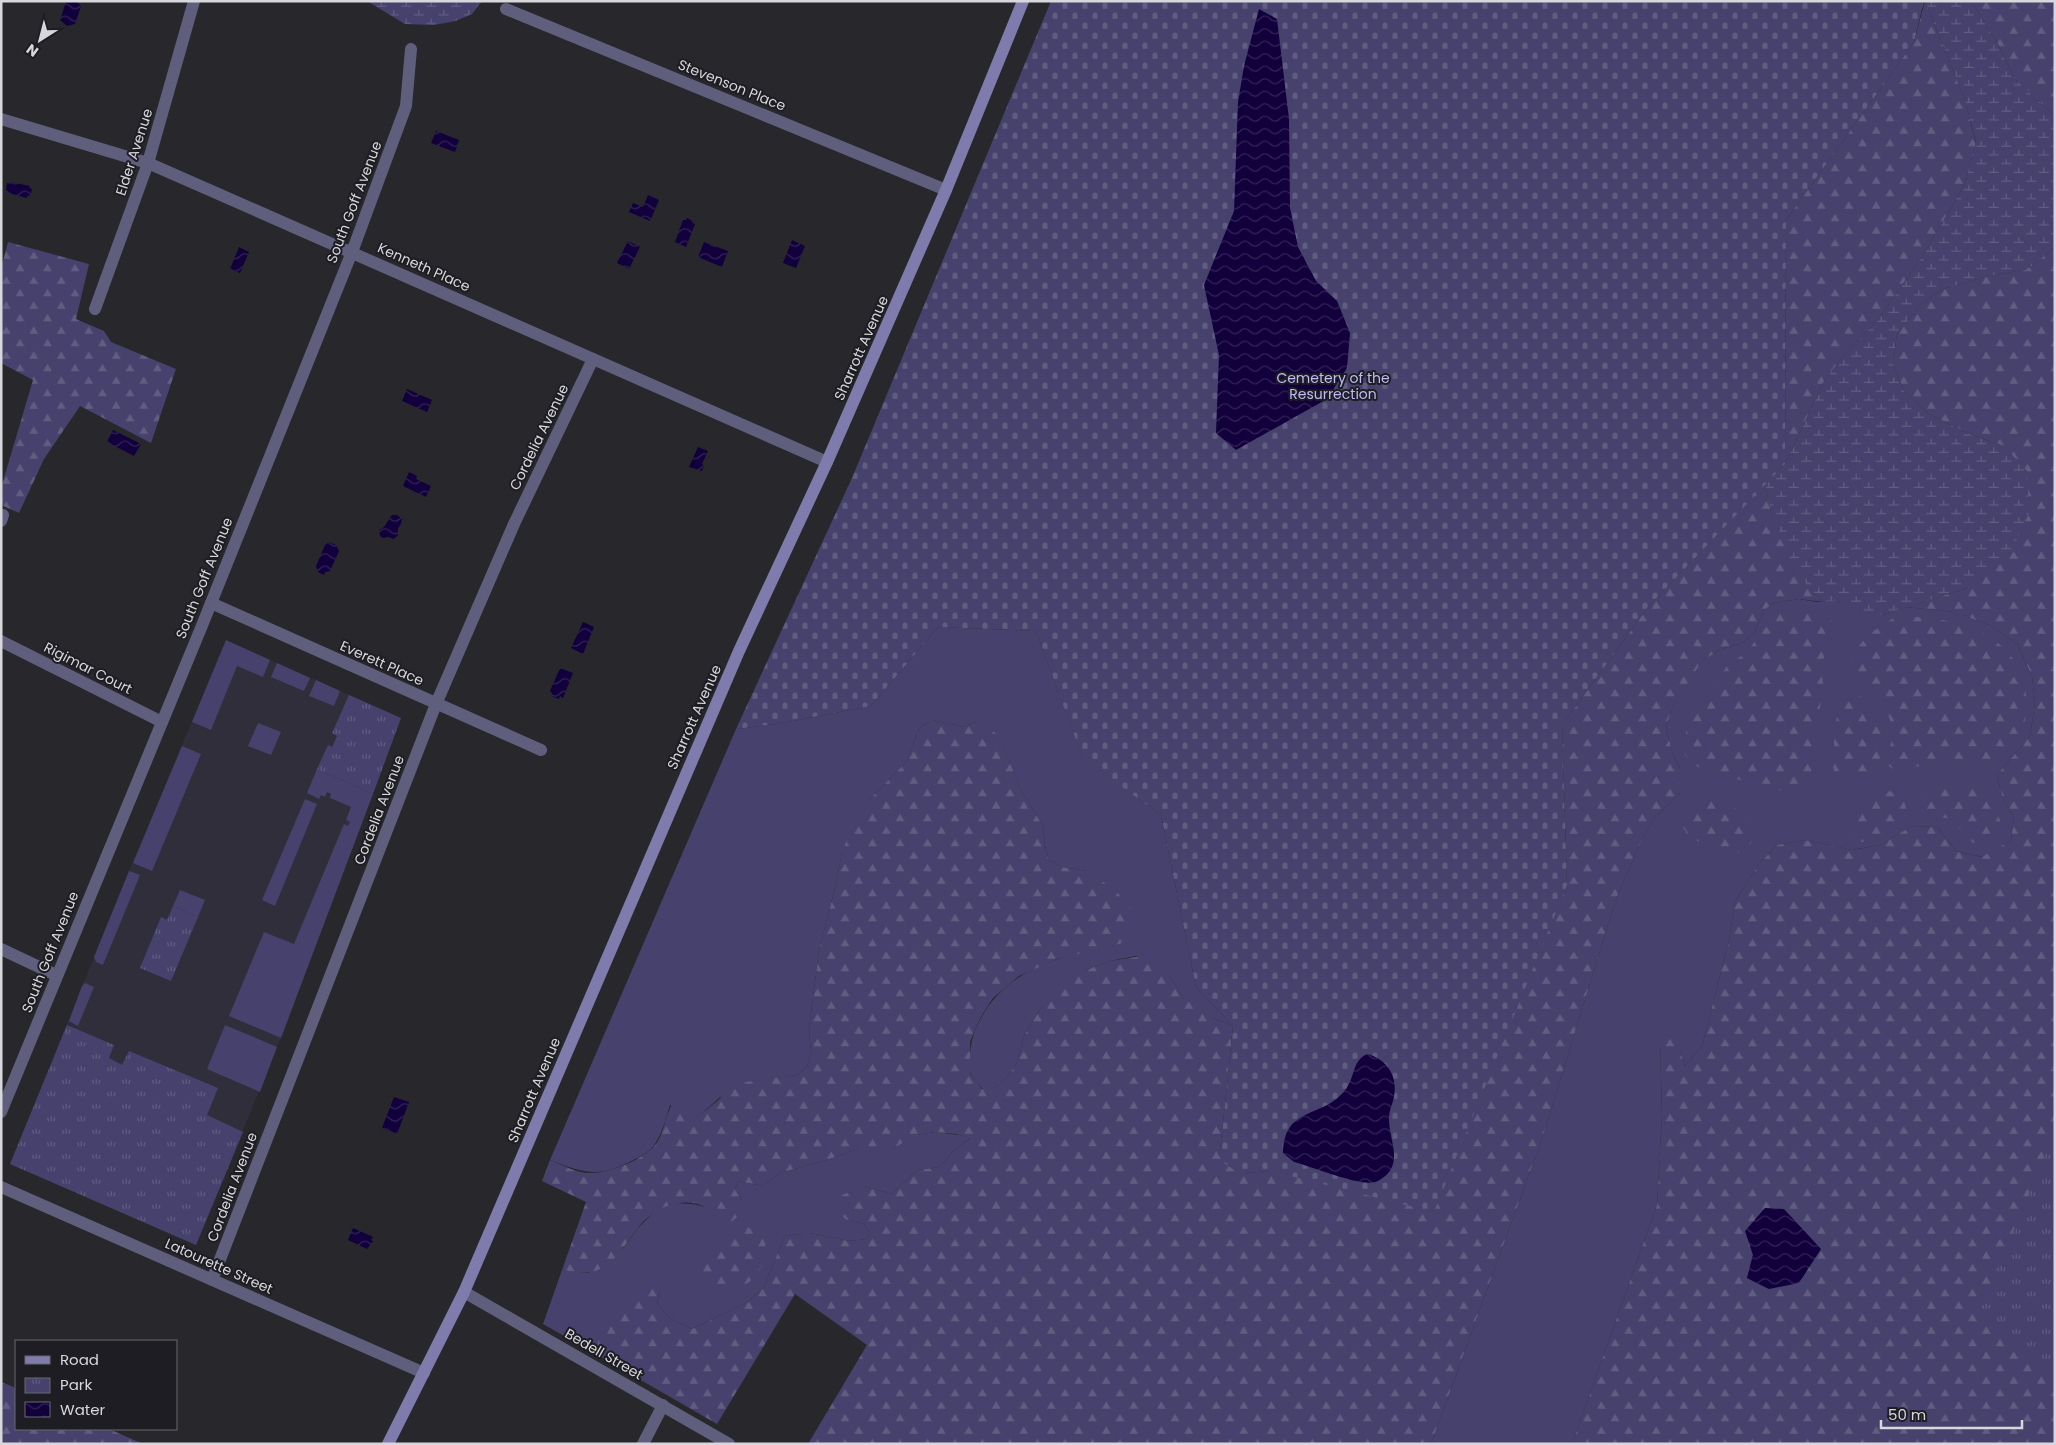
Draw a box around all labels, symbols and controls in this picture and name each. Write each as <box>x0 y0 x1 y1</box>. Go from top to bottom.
north arrow <box>15 15 65 65</box>
text: N <box>22 39 42 62</box>
street label: Stevenson Place <box>675 54 789 116</box>
street label: Elder Avenue <box>111 106 158 198</box>
street label: South Goff Avenue <box>321 138 387 266</box>
street label: Kenneth Place <box>374 238 474 297</box>
street label: Sharrott Avenue <box>829 292 893 403</box>
park label: Cemetery of the Resurrection <box>1276 368 1390 404</box>
street label: Cordelia Avenue <box>505 380 574 493</box>
street label: South Goff Avenue <box>171 514 238 642</box>
street label: Everett Place <box>337 636 427 691</box>
street label: Rigimar Court <box>40 637 136 699</box>
street label: Sharrott Avenue <box>662 661 726 772</box>
street label: Cordelia Avenue <box>349 752 409 868</box>
street label: South Goff Avenue <box>17 888 84 1016</box>
street label: Sharrott Avenue <box>503 1034 565 1146</box>
street label: Cordelia Avenue <box>202 1129 262 1245</box>
street label: Latourette Street <box>162 1233 276 1299</box>
street label: Bedell Street <box>561 1324 647 1384</box>
legend <box>15 1340 178 1430</box>
text: Road <box>60 1349 99 1370</box>
text: Park <box>60 1374 92 1395</box>
scale bar <box>1881 1398 2022 1430</box>
text: Water <box>60 1399 106 1420</box>
text: 50 m <box>1888 1404 1926 1425</box>

